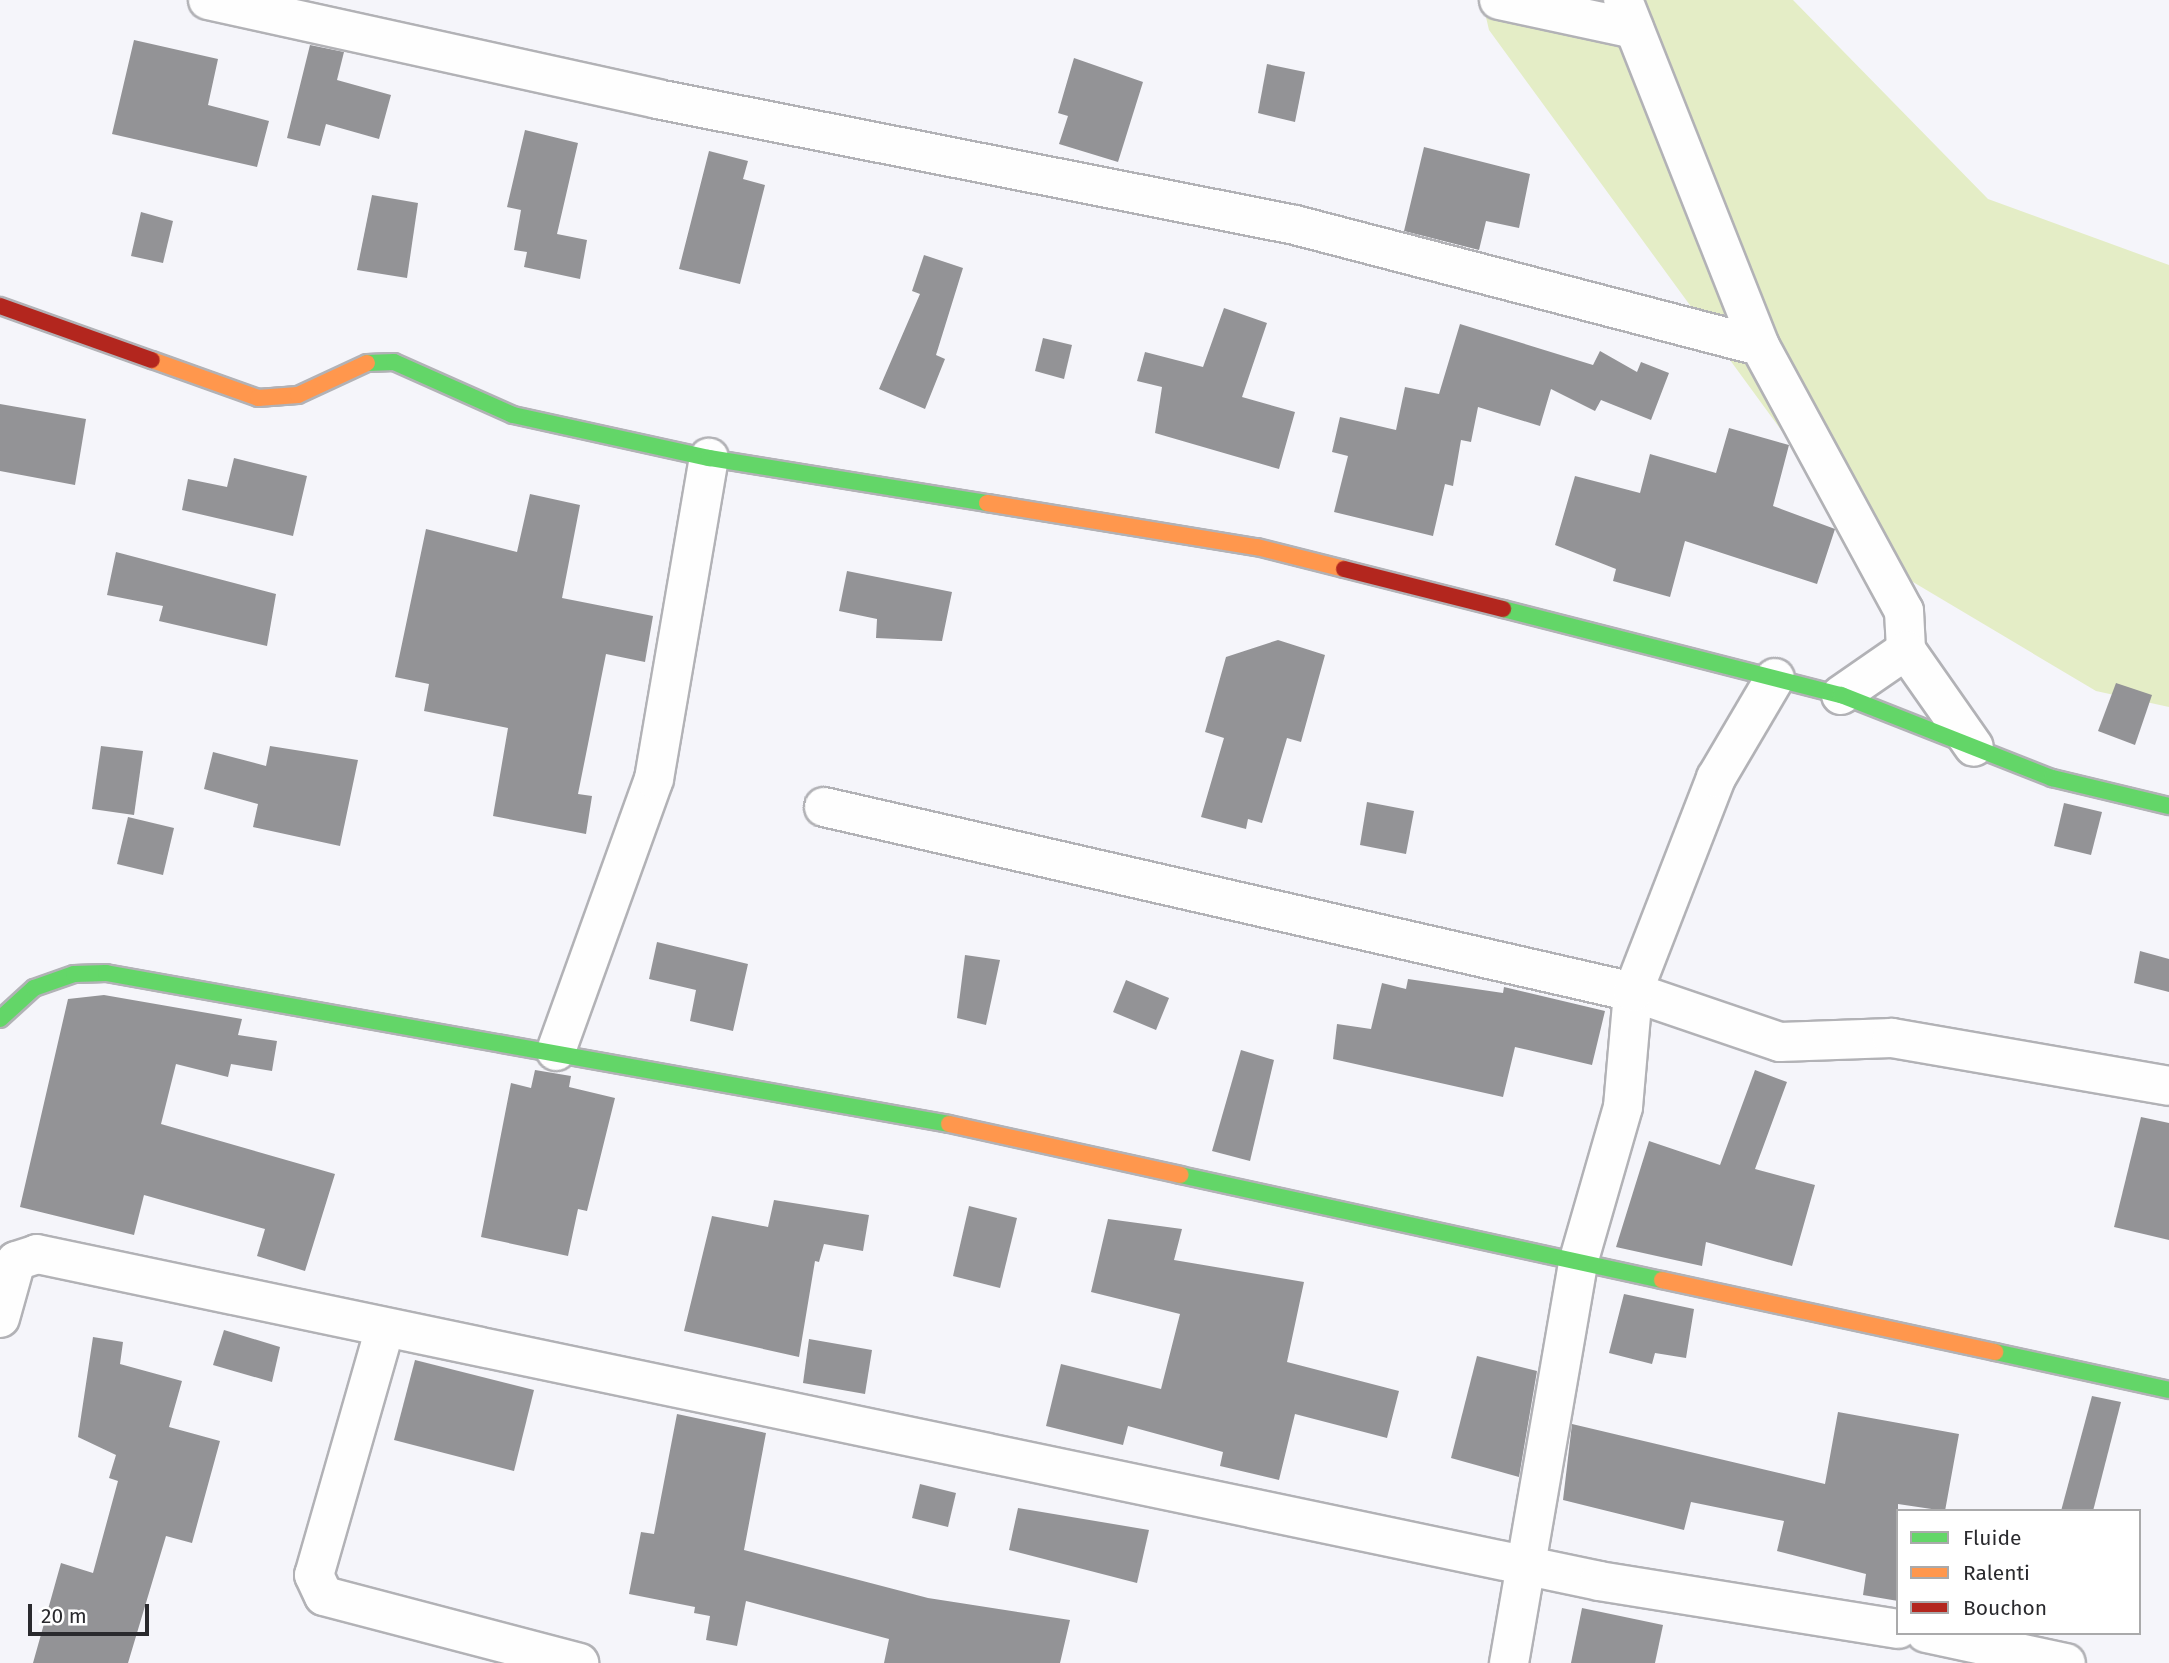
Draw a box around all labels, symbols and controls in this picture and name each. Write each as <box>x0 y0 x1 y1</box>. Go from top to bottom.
legend <box>1896 1509 2141 1635</box>
text: Fluide <box>1963 1525 2021 1551</box>
text: Ralenti <box>1963 1560 2030 1586</box>
scale bar <box>32 1590 152 1634</box>
text: Bouchon <box>1963 1595 2047 1621</box>
text: 20 m <box>41 1603 87 1629</box>

